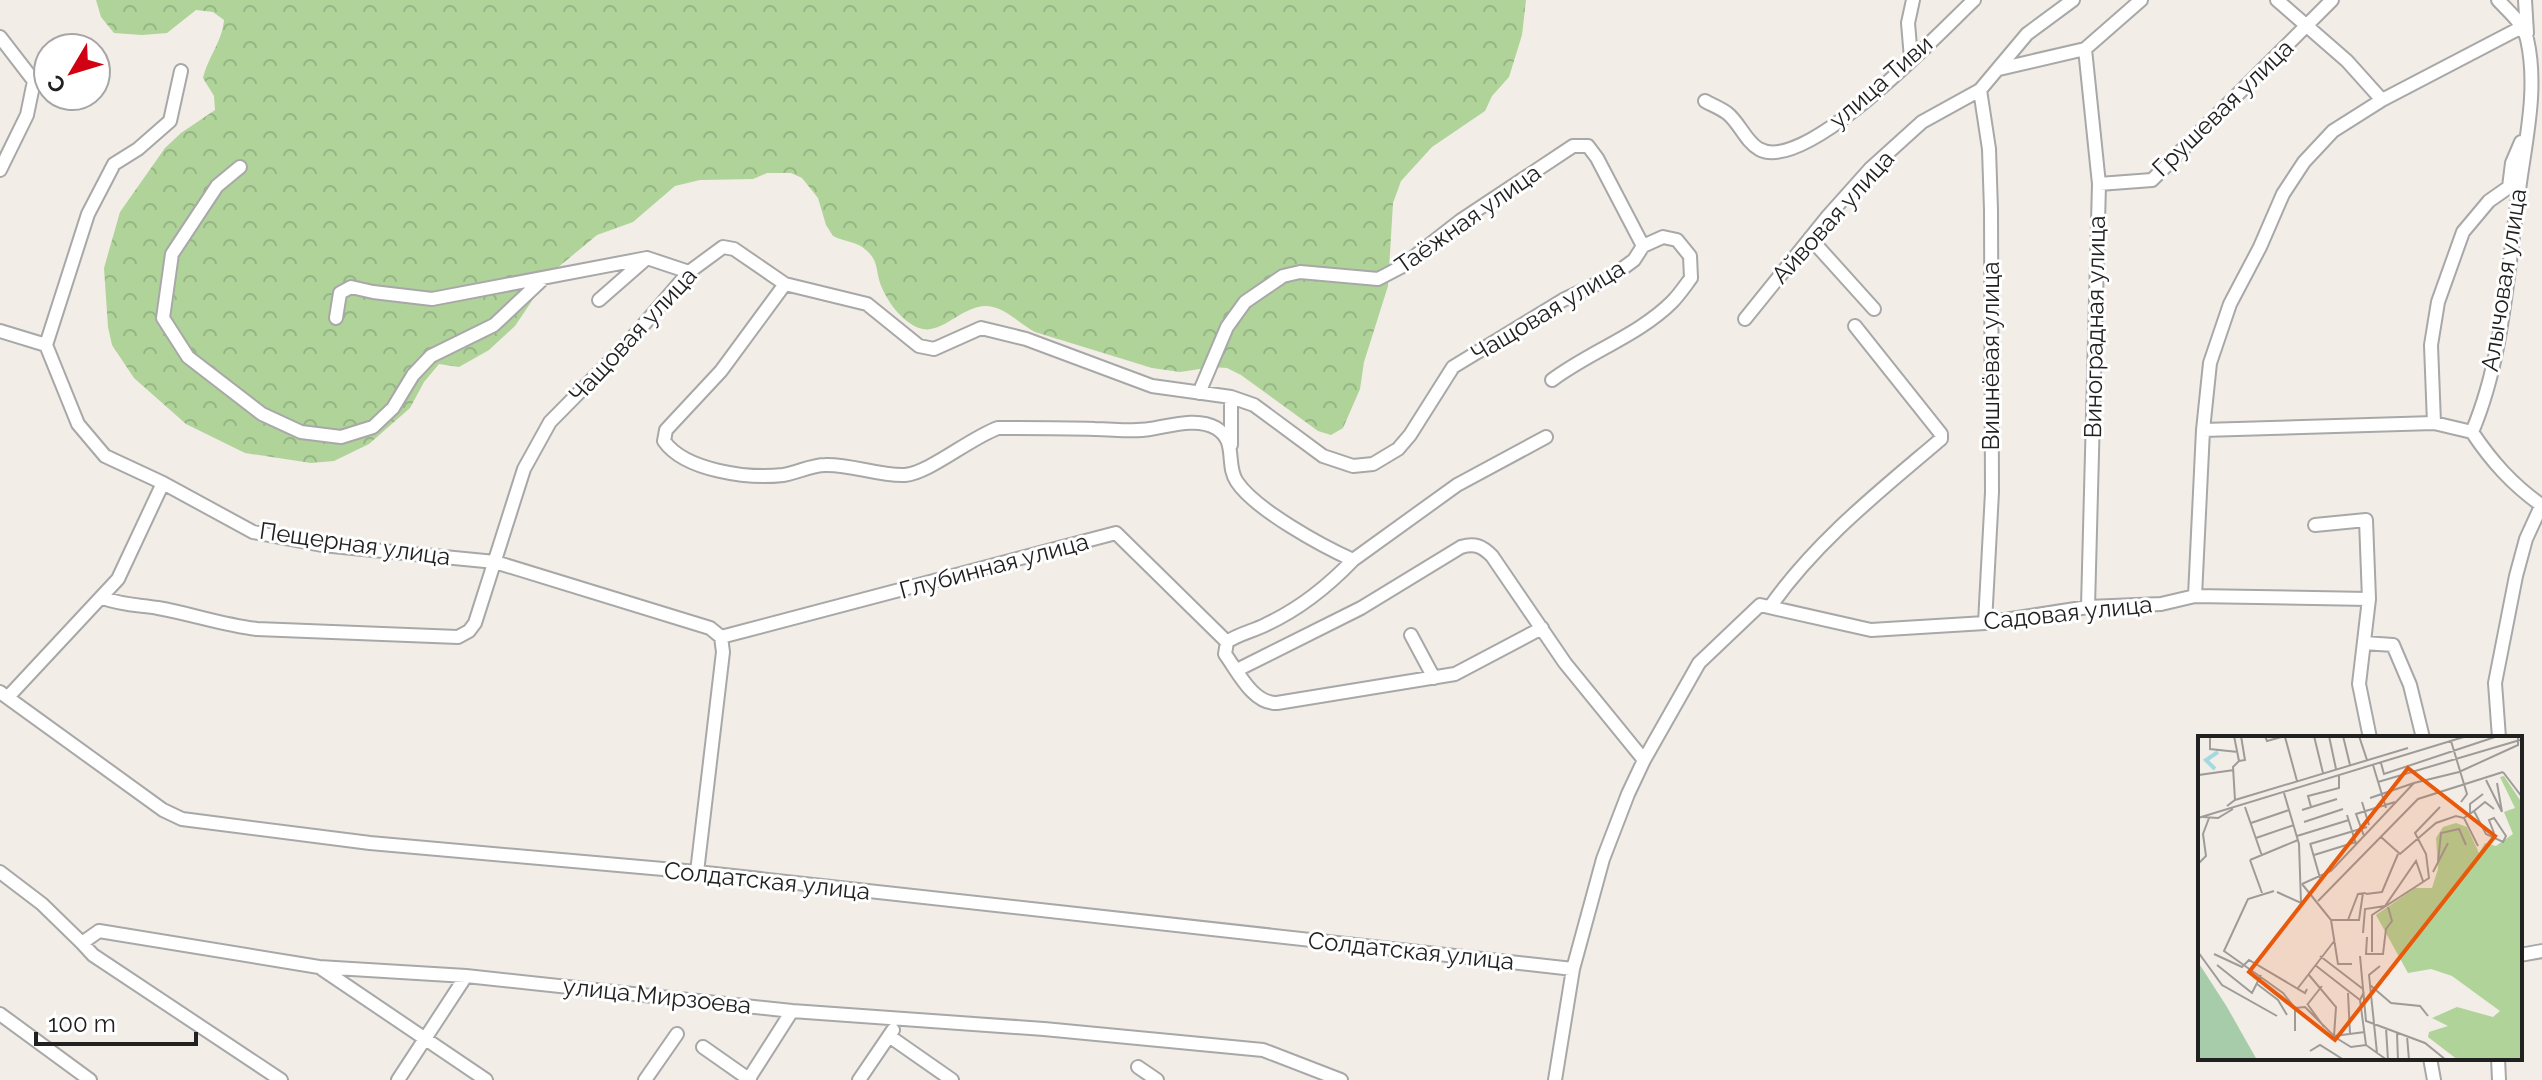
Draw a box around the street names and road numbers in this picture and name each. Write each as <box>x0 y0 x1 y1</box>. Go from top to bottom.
street label: улица Тиви <box>1823 29 1938 134</box>
street label: Грушевая улица <box>2146 33 2299 182</box>
street label: Айвовая улица <box>1765 144 1900 289</box>
street label: Таёжная улица <box>1389 158 1546 280</box>
street label: Алычовая улица <box>2475 187 2532 373</box>
street label: Виноградная улица <box>2078 215 2111 439</box>
street label: Чащовая улица <box>1466 253 1630 368</box>
street label: Чащовая улица <box>563 261 703 408</box>
street label: Вишнёвая улица <box>1976 261 2005 451</box>
street label: Пещерная улица <box>258 516 453 571</box>
street label: Глубинная улица <box>896 526 1092 605</box>
street label: Садовая улица <box>1982 589 2154 636</box>
street label: Солдатская улица <box>663 855 872 906</box>
street label: Солдатская улица <box>1307 925 1516 976</box>
street label: улица Мирзоева <box>561 971 753 1020</box>

